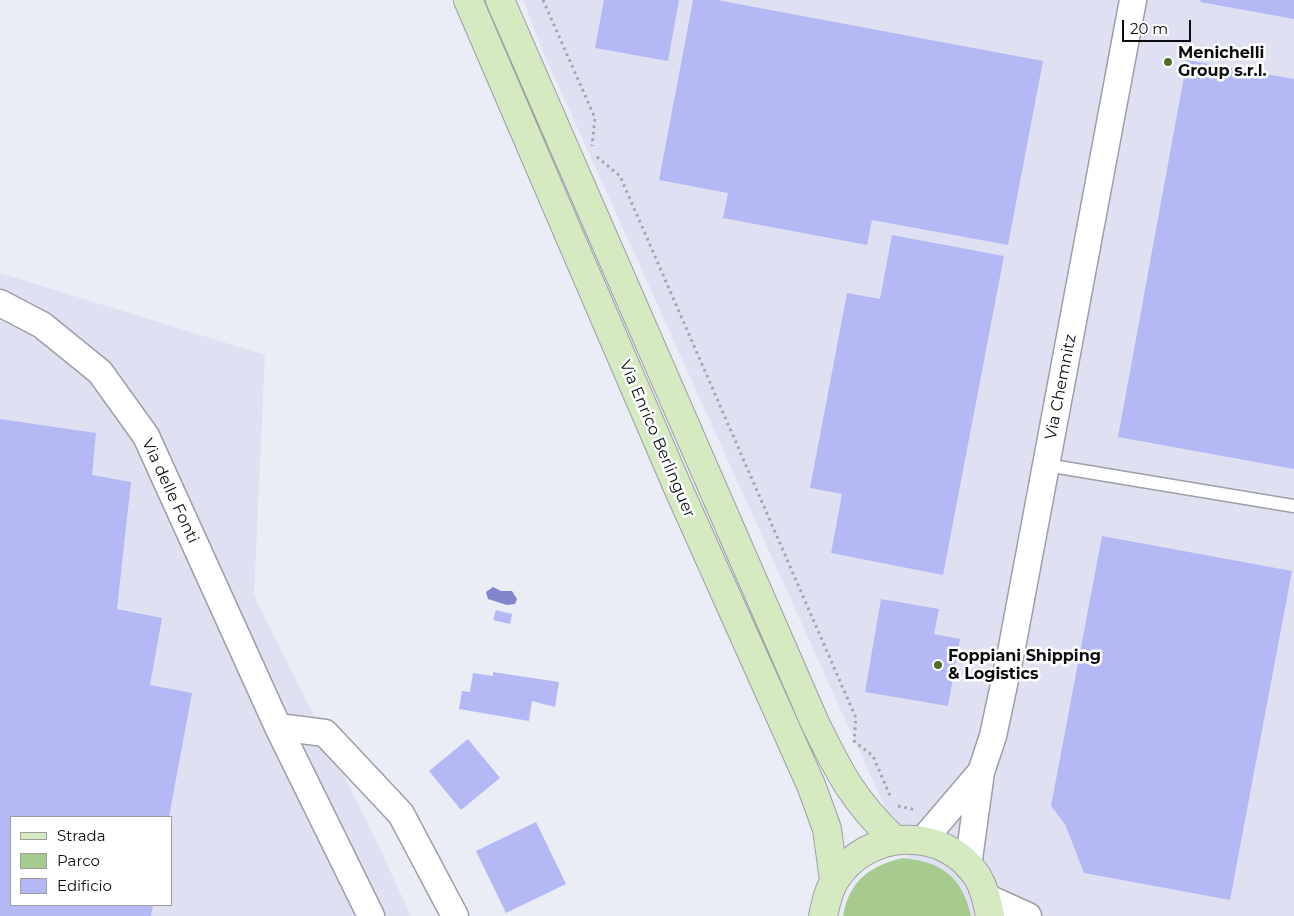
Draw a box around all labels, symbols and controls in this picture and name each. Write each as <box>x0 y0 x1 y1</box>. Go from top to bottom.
scale bar <box>1124 10 1193 42</box>
text: 20 m <box>1130 19 1168 38</box>
place label: Menichelli Group s.r.l. <box>1178 43 1267 81</box>
marker: Menichelli Group s.r.l. <box>1162 56 1174 68</box>
street label: Via Chemnitz <box>1041 333 1081 441</box>
street label: Via Enrico Berlinguer <box>615 357 699 521</box>
street label: Via delle Fonti <box>137 436 203 546</box>
place label: Foppiani Shipping & Logistics <box>948 646 1101 684</box>
marker: Foppiani Shipping & Logistics <box>932 659 944 671</box>
legend <box>10 816 172 906</box>
text: Strada <box>57 826 106 845</box>
text: Parco <box>57 851 100 870</box>
text: Edificio <box>57 876 112 895</box>

